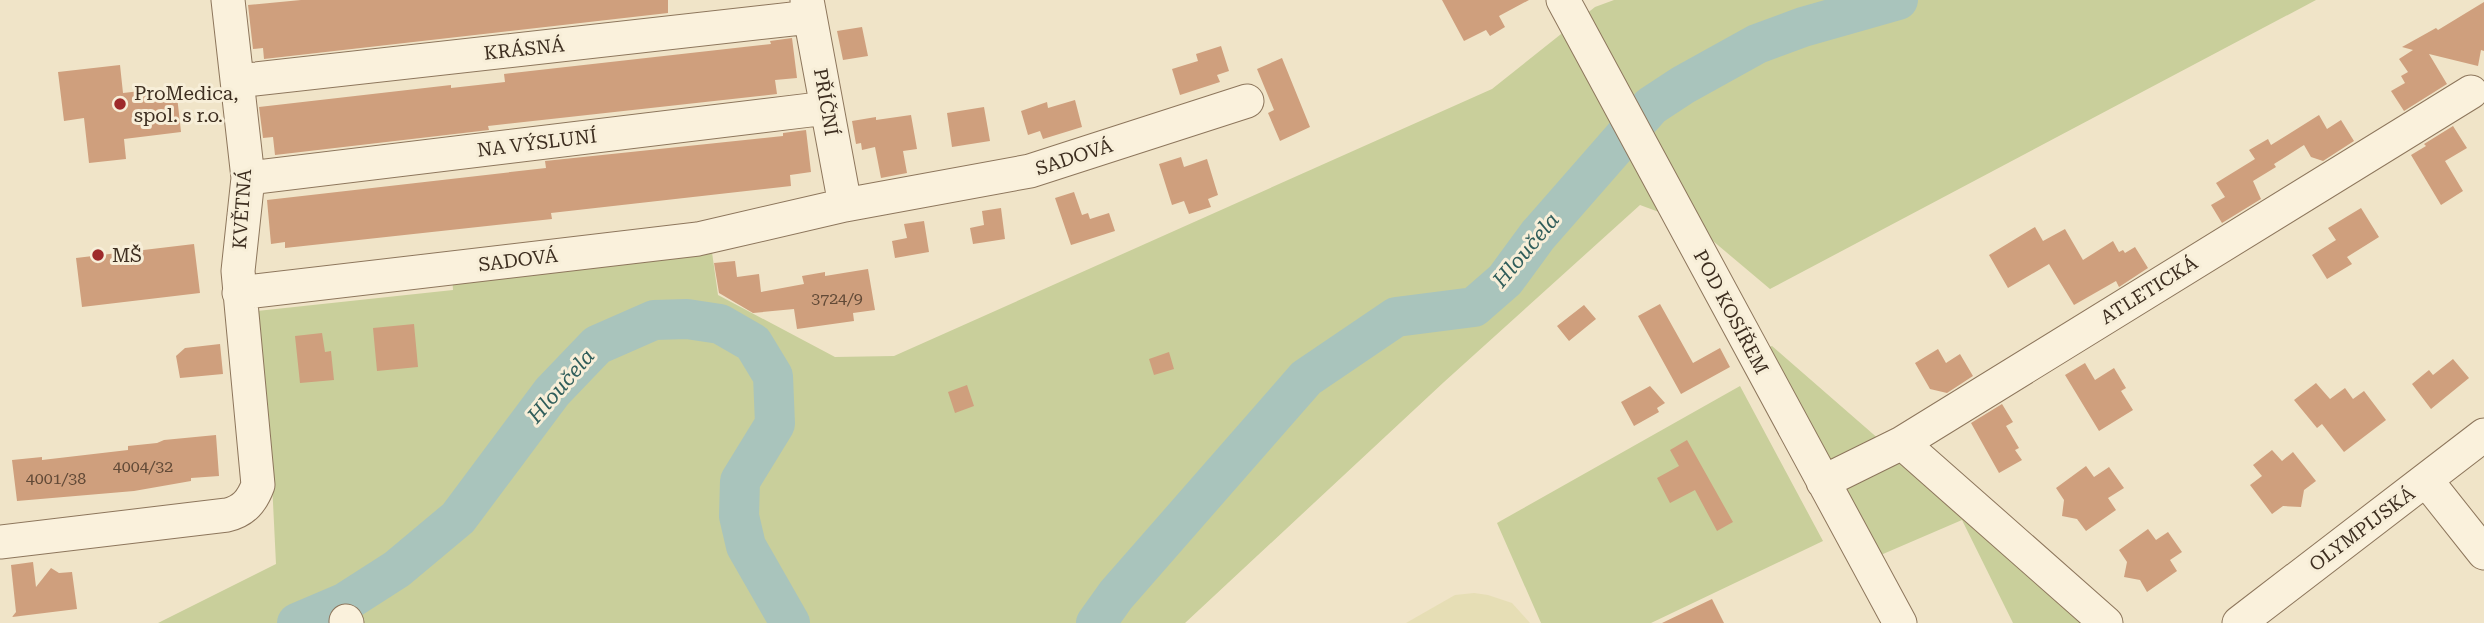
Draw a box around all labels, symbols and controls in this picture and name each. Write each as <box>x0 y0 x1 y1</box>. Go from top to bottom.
street label: KRÁSNÁ <box>483 33 566 65</box>
street label: PŘÍČNÍ <box>809 66 843 138</box>
place label: ProMedica, spol. s r.o. <box>134 82 238 127</box>
marker: ProMedica, spol. s r.o. <box>112 96 128 112</box>
street label: NA VÝSLUNÍ <box>476 124 598 162</box>
street label: SADOVÁ <box>1033 134 1116 180</box>
street label: KVĚTNÁ <box>228 168 256 250</box>
water label: Hloučela <box>1487 208 1564 293</box>
place label: MŠ <box>112 244 142 267</box>
street label: SADOVÁ <box>477 244 560 276</box>
street label: POD KOSÍŘEM <box>1689 246 1773 378</box>
marker: MŠ <box>90 247 106 263</box>
street label: ATLETICKÁ <box>2096 251 2202 329</box>
house number: 3724/9 <box>811 289 863 308</box>
water label: Hloučela <box>522 344 599 428</box>
house number: 4004/32 <box>113 457 173 476</box>
house number: 4001/38 <box>26 469 86 488</box>
street label: OLYMPIJSKÁ <box>2305 481 2420 576</box>

